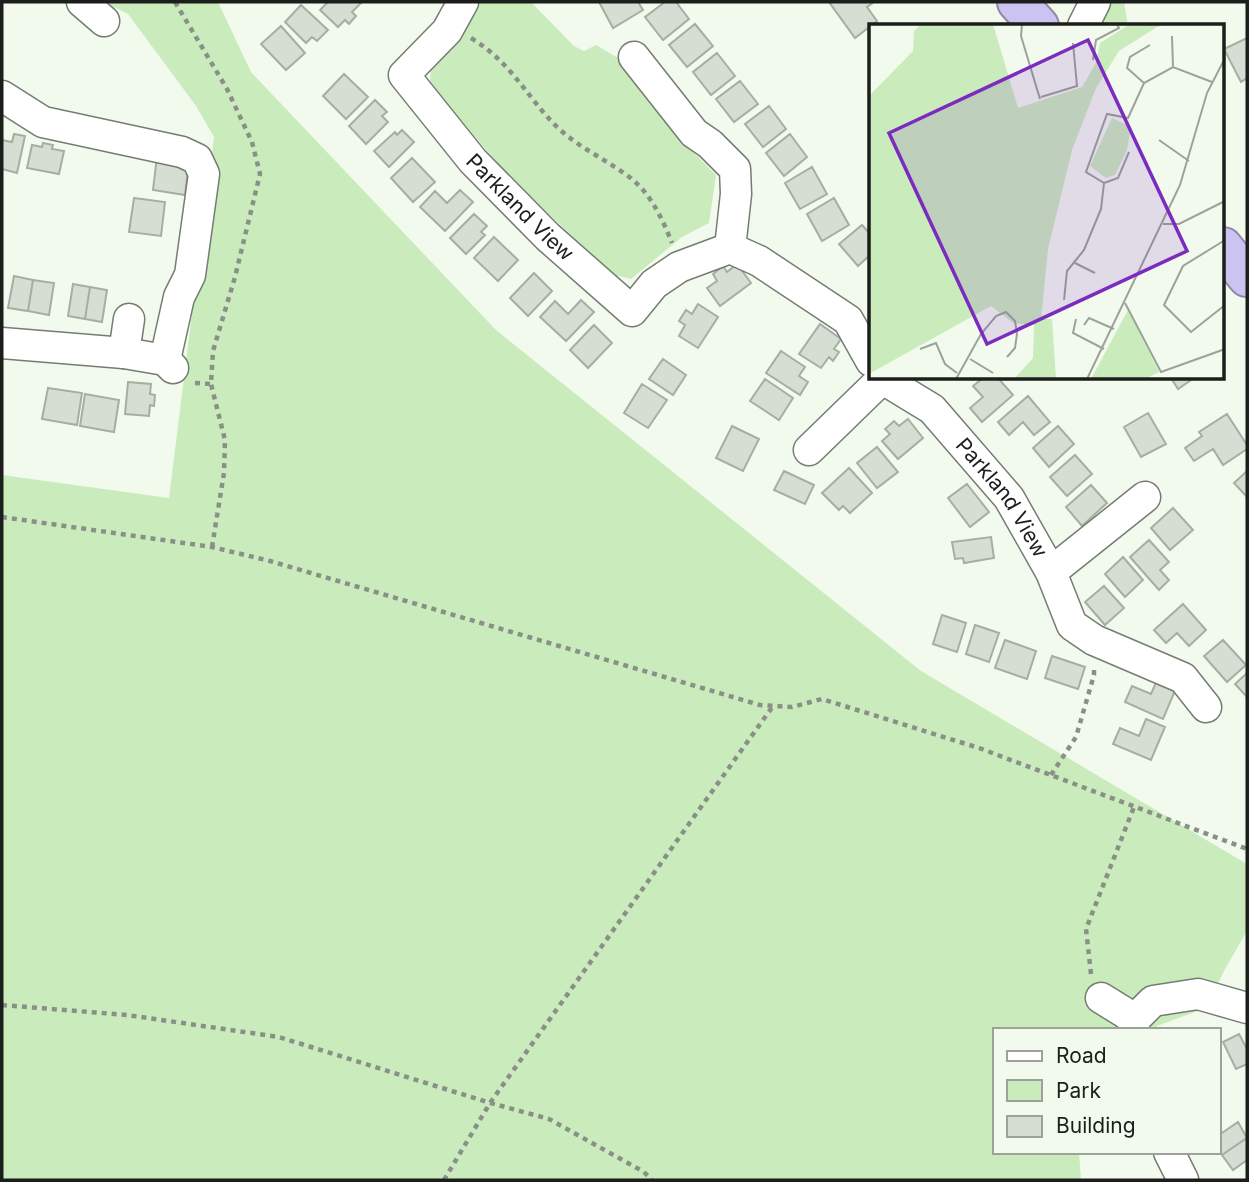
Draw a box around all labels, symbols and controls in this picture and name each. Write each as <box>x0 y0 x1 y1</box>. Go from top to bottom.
inset map <box>869 24 1224 380</box>
street label: Parkland View <box>461 148 579 266</box>
street label: Parkland View <box>951 433 1053 562</box>
legend <box>993 1028 1221 1154</box>
text: Road <box>1056 1043 1107 1068</box>
text: Park <box>1056 1078 1101 1103</box>
text: Building <box>1056 1113 1136 1138</box>

